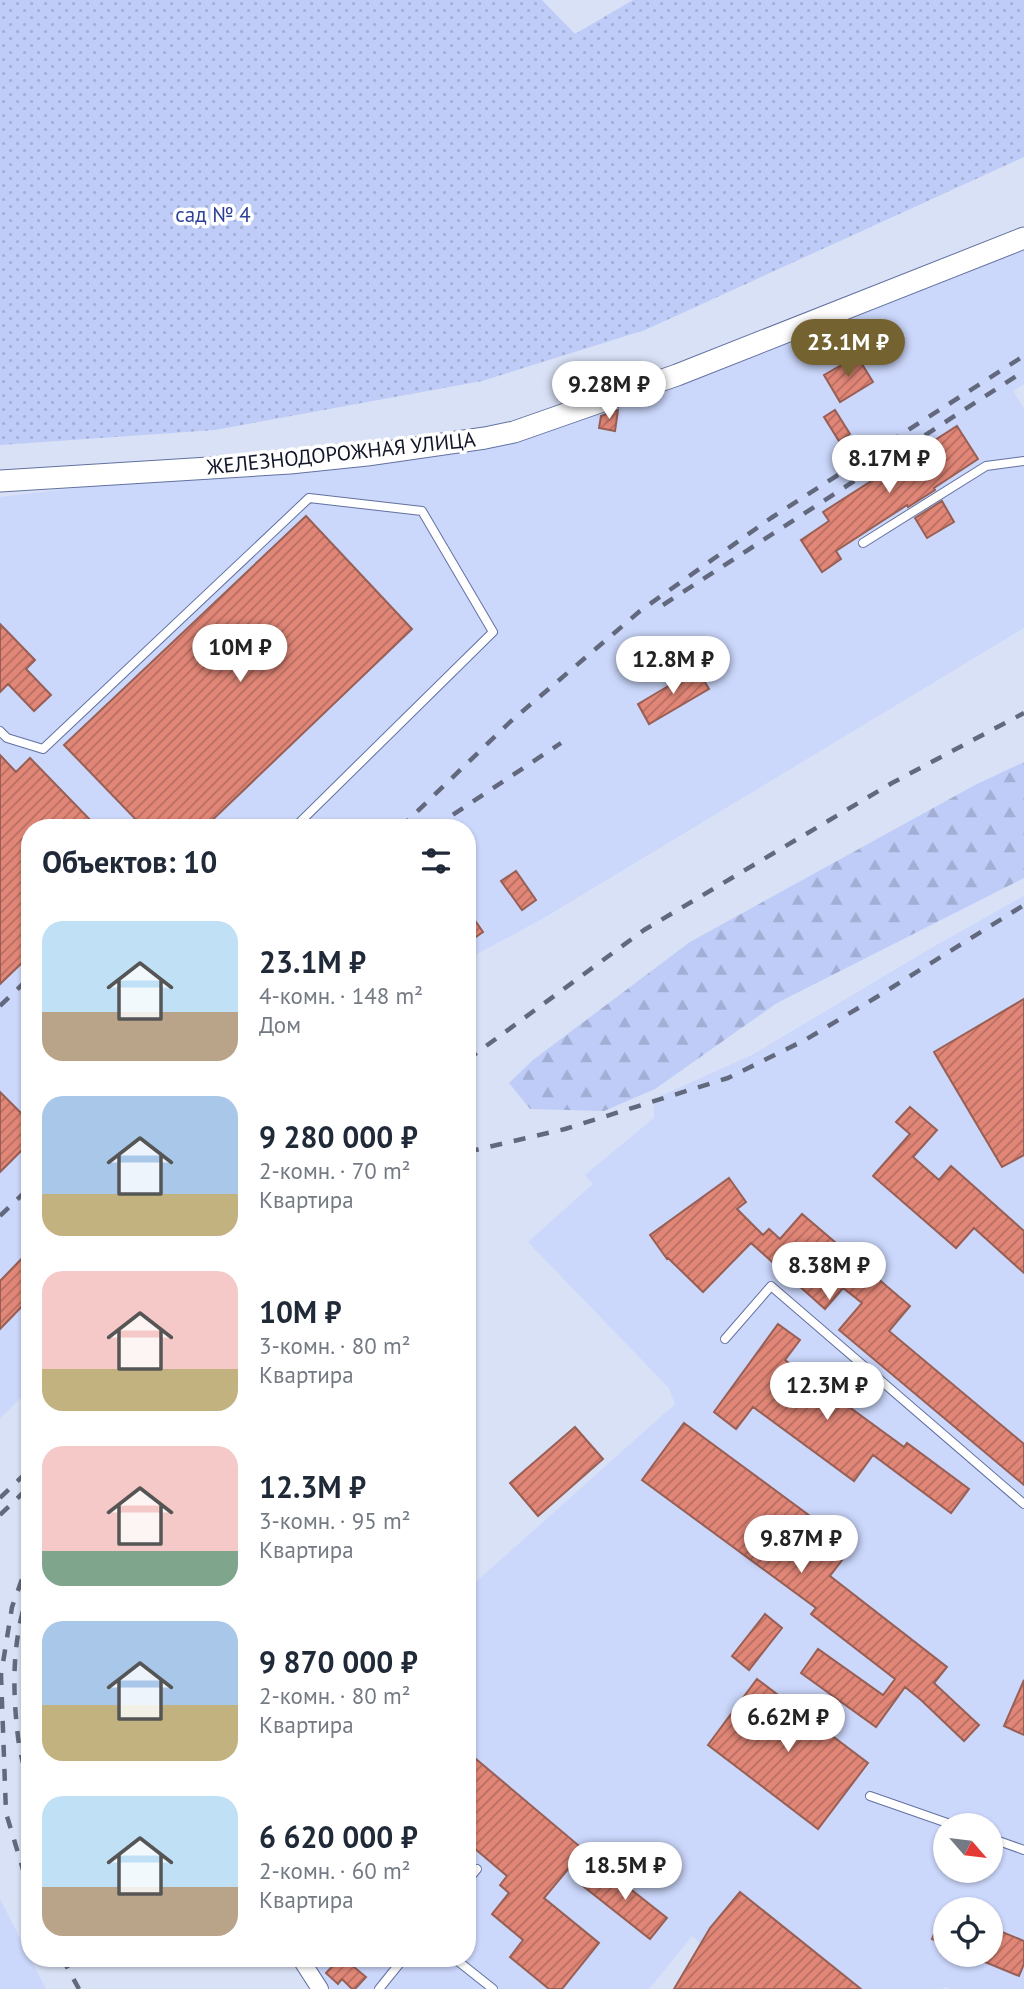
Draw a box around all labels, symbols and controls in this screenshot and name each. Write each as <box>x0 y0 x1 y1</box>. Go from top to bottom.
park label: сад № 4 <box>175 201 251 228</box>
pin: 23.1M ₽ <box>783 320 913 379</box>
text: 23.1M ₽ <box>807 327 889 356</box>
pin: 9.28M ₽ <box>544 362 674 421</box>
text: 9.28M ₽ <box>568 369 650 398</box>
street label: ЖЕЛЕЗНОДОРОЖНАЯ УЛИЦА <box>204 425 478 481</box>
pin: 8.17M ₽ <box>824 435 954 495</box>
text: 8.17M ₽ <box>848 443 930 472</box>
pin: 10M ₽ <box>191 624 289 684</box>
text: 10M ₽ <box>208 632 272 661</box>
pin: 12.8M ₽ <box>608 636 738 696</box>
text: 12.8M ₽ <box>632 644 714 673</box>
text: Объектов: 10 <box>42 842 217 881</box>
icon: filters <box>417 842 455 880</box>
text: 23.1M ₽ <box>259 942 366 981</box>
icon: home <box>98 949 182 1033</box>
text: 4-комн. · 148 m² <box>259 981 423 1010</box>
text: Дом <box>259 1010 301 1039</box>
text: 9 280 000 ₽ <box>259 1117 418 1156</box>
icon: home <box>98 1124 182 1208</box>
text: 2-комн. · 70 m² <box>259 1156 411 1185</box>
text: Квартира <box>259 1185 354 1214</box>
pin: 8.38M ₽ <box>764 1242 894 1302</box>
text: 8.38M ₽ <box>788 1250 870 1279</box>
text: 10M ₽ <box>259 1292 342 1331</box>
icon: home <box>98 1299 182 1383</box>
text: 3-комн. · 80 m² <box>259 1331 411 1360</box>
text: Квартира <box>259 1360 354 1389</box>
pin: 12.3M ₽ <box>762 1362 892 1422</box>
text: 12.3M ₽ <box>786 1370 868 1399</box>
text: 12.3M ₽ <box>259 1467 366 1506</box>
icon: home <box>98 1474 182 1558</box>
text: 3-комн. · 95 m² <box>259 1506 411 1535</box>
pin: 9.87M ₽ <box>736 1516 866 1575</box>
text: 9.87M ₽ <box>760 1523 842 1552</box>
text: Квартира <box>259 1535 354 1564</box>
text: 9 870 000 ₽ <box>259 1642 418 1681</box>
icon: home <box>98 1649 182 1733</box>
text: 2-комн. · 80 m² <box>259 1681 411 1710</box>
pin: 6.62M ₽ <box>723 1694 853 1754</box>
text: 6.62M ₽ <box>747 1702 829 1731</box>
text: Квартира <box>259 1710 354 1739</box>
north arrow <box>933 1813 1003 1883</box>
map controls <box>933 1813 1003 1967</box>
text: 6 620 000 ₽ <box>259 1817 418 1856</box>
icon: home <box>98 1824 182 1908</box>
pin: 18.5M ₽ <box>560 1842 690 1902</box>
text: 18.5M ₽ <box>584 1850 666 1879</box>
text: 2-комн. · 60 m² <box>259 1856 411 1885</box>
text: Квартира <box>259 1885 354 1914</box>
button: locate <box>933 1897 1003 1967</box>

